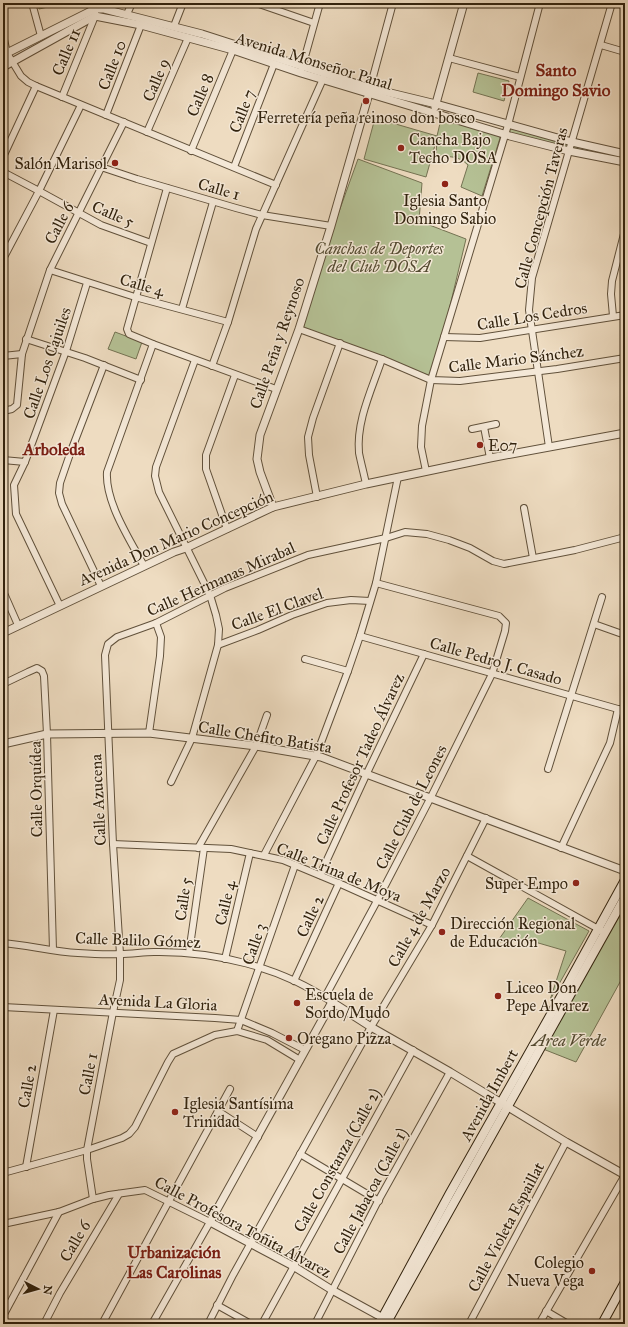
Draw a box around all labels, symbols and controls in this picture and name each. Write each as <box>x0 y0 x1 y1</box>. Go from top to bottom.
street label: Calle 11 <box>48 26 84 78</box>
street label: Avenida Monseñor Panal <box>232 28 395 94</box>
street label: Calle 10 <box>94 37 130 93</box>
street label: Calle 9 <box>138 56 174 104</box>
district label: Santo Domingo Savio <box>502 60 611 101</box>
street label: Calle 8 <box>182 71 218 119</box>
street label: Calle 7 <box>225 87 259 135</box>
marker: Ferretería peña reinoso don bosco <box>361 96 371 106</box>
place label: Ferretería peña reinoso don bosco <box>257 108 475 127</box>
street label: Calle Concepción Taveras <box>510 125 572 291</box>
place label: Cancha Bajo Techo DOSA <box>409 130 498 167</box>
marker: Cancha Bajo Techo DOSA <box>396 143 406 153</box>
place label: Salón Marisol <box>15 154 108 173</box>
marker: Salón Marisol <box>110 158 120 168</box>
street label: Calle 1 <box>196 174 242 204</box>
marker: Iglesia Santo Domingo Sabio <box>440 179 450 189</box>
place label: Iglesia Santo Domingo Sabio <box>394 191 496 229</box>
street label: Calle 5 <box>89 197 137 232</box>
street label: Calle 6 <box>40 198 78 247</box>
park label: Canchas de Deportes del Club DOSA <box>315 239 444 276</box>
street label: Calle 4 <box>118 270 167 301</box>
street label: Calle Peña y Reynoso <box>246 275 308 411</box>
street label: Calle Los Cedros <box>476 298 589 334</box>
street label: Calle Los Cajuiles <box>19 304 75 421</box>
street label: Calle Mario Sánchez <box>447 341 585 377</box>
place label: E07 <box>488 436 517 455</box>
district label: Arboleda <box>22 439 86 460</box>
marker: E07 <box>475 440 485 450</box>
street label: Avenida Don Mario Concepción <box>75 486 276 590</box>
street label: Calle Hermanas Mirabal <box>144 537 299 620</box>
street label: Calle El Clavel <box>229 583 326 634</box>
street label: Calle Pedro J. Casado <box>427 633 564 690</box>
street label: Calle Profesor Tadeo Álvarez <box>311 669 408 848</box>
street label: Calle Chefito Batista <box>197 717 333 757</box>
street label: Calle Orquídea <box>26 740 47 837</box>
street label: Calle Club de Leones <box>371 741 451 872</box>
street label: Calle Azucena <box>86 753 110 846</box>
street label: Calle Trina de Moya <box>274 838 404 906</box>
street label: Calle 4 de Marzo <box>384 864 454 970</box>
place label: Super Empo <box>485 874 568 893</box>
street label: Calle 5 <box>171 875 196 922</box>
street label: Calle 4 <box>211 878 240 927</box>
marker: Super Empo <box>571 878 581 888</box>
street label: Calle 2 <box>292 892 328 940</box>
place label: Dirección Regional de Educación <box>450 914 576 951</box>
street label: Calle 3 <box>238 921 270 967</box>
marker: Dirección Regional de Educación <box>437 927 447 937</box>
street label: Calle Balilo Gómez <box>75 928 202 952</box>
place label: Liceo Don Pepe Alvarez <box>506 978 589 1015</box>
place label: Escuela de Sordo/Mudo <box>305 985 390 1022</box>
street label: Avenida La Gloria <box>97 989 218 1015</box>
marker: Liceo Don Pepe Alvarez <box>493 991 503 1001</box>
marker: Escuela de Sordo/Mudo <box>292 998 302 1008</box>
place label: Oregano Pizza <box>297 1029 392 1049</box>
park label: Area Verde <box>530 1031 607 1050</box>
marker: Oregano Pizza <box>284 1033 294 1043</box>
street label: Avenida Imbert <box>456 1046 522 1145</box>
street label: Calle 1 <box>75 1051 101 1097</box>
street label: Calle 2 <box>14 1062 40 1109</box>
street label: Calle Constanza (Calle 2) <box>289 1085 385 1236</box>
place label: Iglesia Santísima Trinidad <box>183 1094 294 1131</box>
marker: Iglesia Santísima Trinidad <box>170 1107 180 1117</box>
street label: Calle Jabacoa (Calle 1) <box>329 1125 412 1258</box>
street label: Calle Violeta Espaillat <box>464 1159 548 1295</box>
street label: Calle Profesora Toñita Álvarez <box>151 1171 336 1282</box>
street label: Calle 6 <box>56 1216 95 1265</box>
district label: Urbanización Las Carolinas <box>126 1242 222 1283</box>
place label: Colegio Nueva Vega <box>507 1253 584 1291</box>
marker: Colegio Nueva Vega <box>587 1266 597 1276</box>
north arrow <box>18 1269 58 1309</box>
text: N <box>40 1285 54 1296</box>

